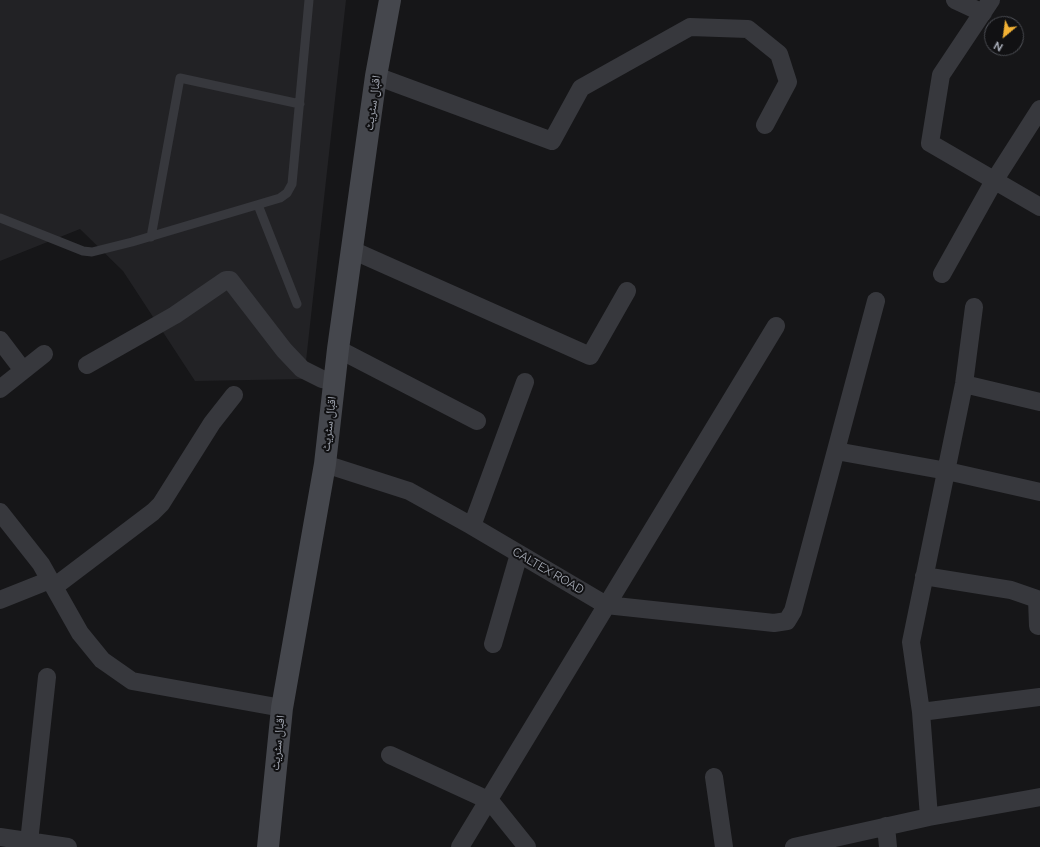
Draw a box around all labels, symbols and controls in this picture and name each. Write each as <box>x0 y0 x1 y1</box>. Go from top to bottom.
north arrow <box>984 16 1024 56</box>
text: N <box>992 38 1005 54</box>
street label: اقبال سٹریٹ <box>362 74 384 132</box>
street label: اقبال سٹریٹ <box>318 396 340 452</box>
street label: CALTEX ROAD <box>510 545 586 597</box>
street label: اقبال سٹریٹ <box>268 715 288 771</box>

